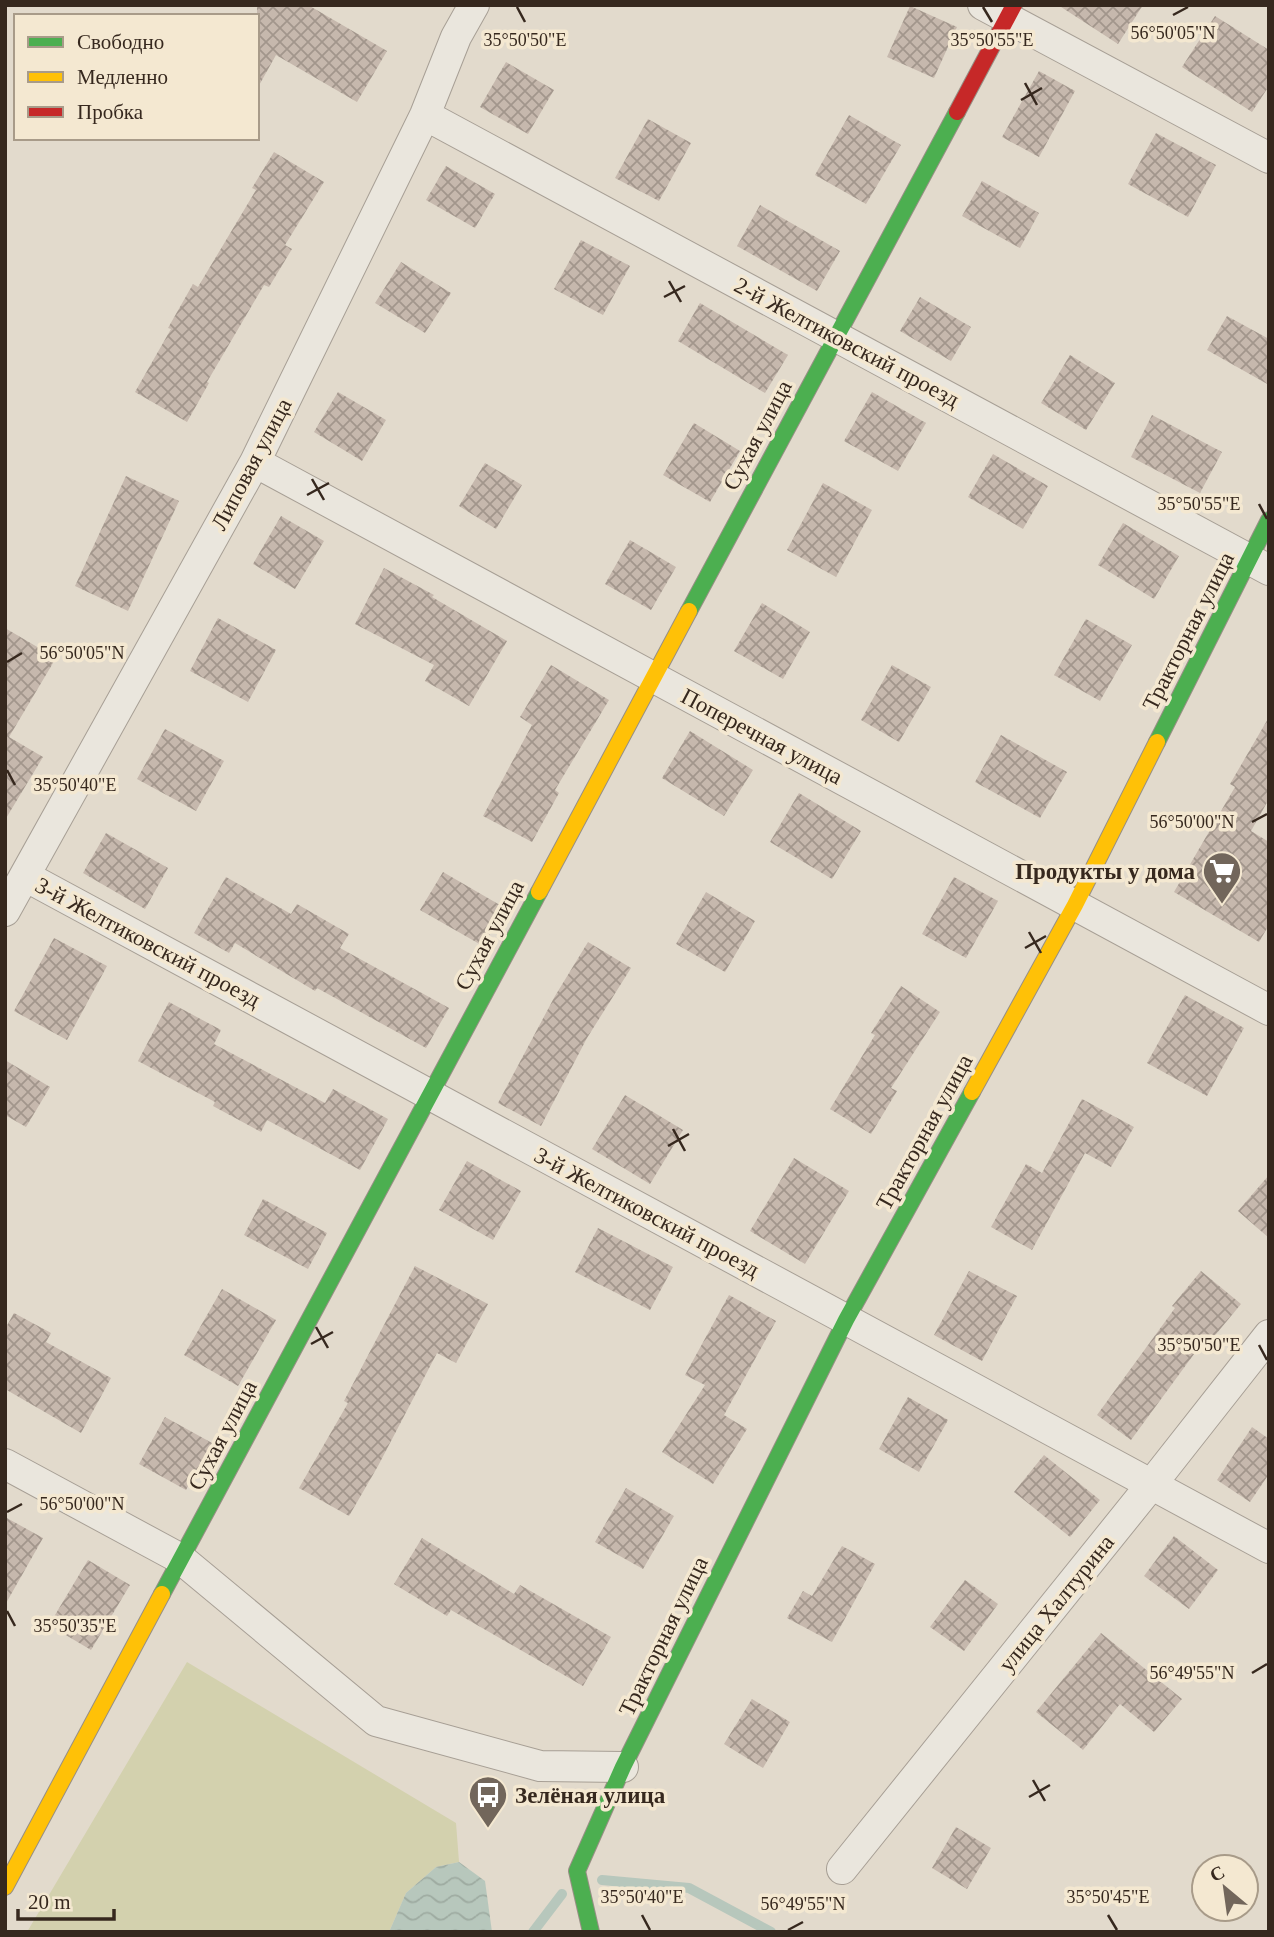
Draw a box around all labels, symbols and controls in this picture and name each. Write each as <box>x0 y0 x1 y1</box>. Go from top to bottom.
legend <box>14 14 259 140</box>
text: 56°50'05"N <box>1131 23 1215 43</box>
text: Свободно <box>77 30 164 54</box>
text: 35°50'50"E <box>484 30 566 50</box>
text: 35°50'55"E <box>951 30 1033 50</box>
text: Медленно <box>77 65 168 89</box>
text: Пробка <box>77 100 144 124</box>
street label: 2-й Желтиковский проезд <box>730 272 964 413</box>
street label: Сухая улица <box>718 376 797 494</box>
street label: Липовая улица <box>206 394 297 534</box>
text: 35°50'55"E <box>1158 494 1240 514</box>
street label: Тракторная улица <box>1138 548 1239 714</box>
text: 56°50'05"N <box>40 643 124 663</box>
street label: Поперечная улица <box>677 683 847 789</box>
text: 35°50'40"E <box>34 775 116 795</box>
text: 56°50'00"N <box>1150 812 1234 832</box>
supermarket icon: Продукты у дома <box>1201 850 1243 905</box>
place label: Продукты у дома <box>1015 859 1195 884</box>
street label: 3-й Желтиковский проезд <box>31 872 265 1013</box>
street label: Сухая улица <box>450 876 529 994</box>
street label: Тракторная улица <box>871 1050 978 1214</box>
street label: 3-й Желтиковский проезд <box>530 1142 764 1283</box>
text: 35°50'50"E <box>1158 1335 1240 1355</box>
street label: Сухая улица <box>183 1376 262 1494</box>
text: 56°50'00"N <box>40 1494 124 1514</box>
street label: улица Халтурина <box>994 1530 1119 1677</box>
street label: Тракторная улица <box>614 1552 713 1720</box>
text: 35°50'35"E <box>34 1616 116 1636</box>
text: 56°49'55"N <box>1150 1663 1234 1683</box>
bus stop icon: Зелёная улица <box>467 1774 509 1829</box>
place label: Зелёная улица <box>515 1783 666 1808</box>
north arrow <box>1190 1853 1260 1923</box>
text: С <box>1206 1861 1228 1886</box>
scale bar <box>18 1878 114 1922</box>
text: 35°50'40"E <box>601 1887 683 1907</box>
text: 35°50'45"E <box>1067 1887 1149 1907</box>
text: 20 m <box>28 1890 71 1914</box>
text: 56°49'55"N <box>761 1894 845 1914</box>

